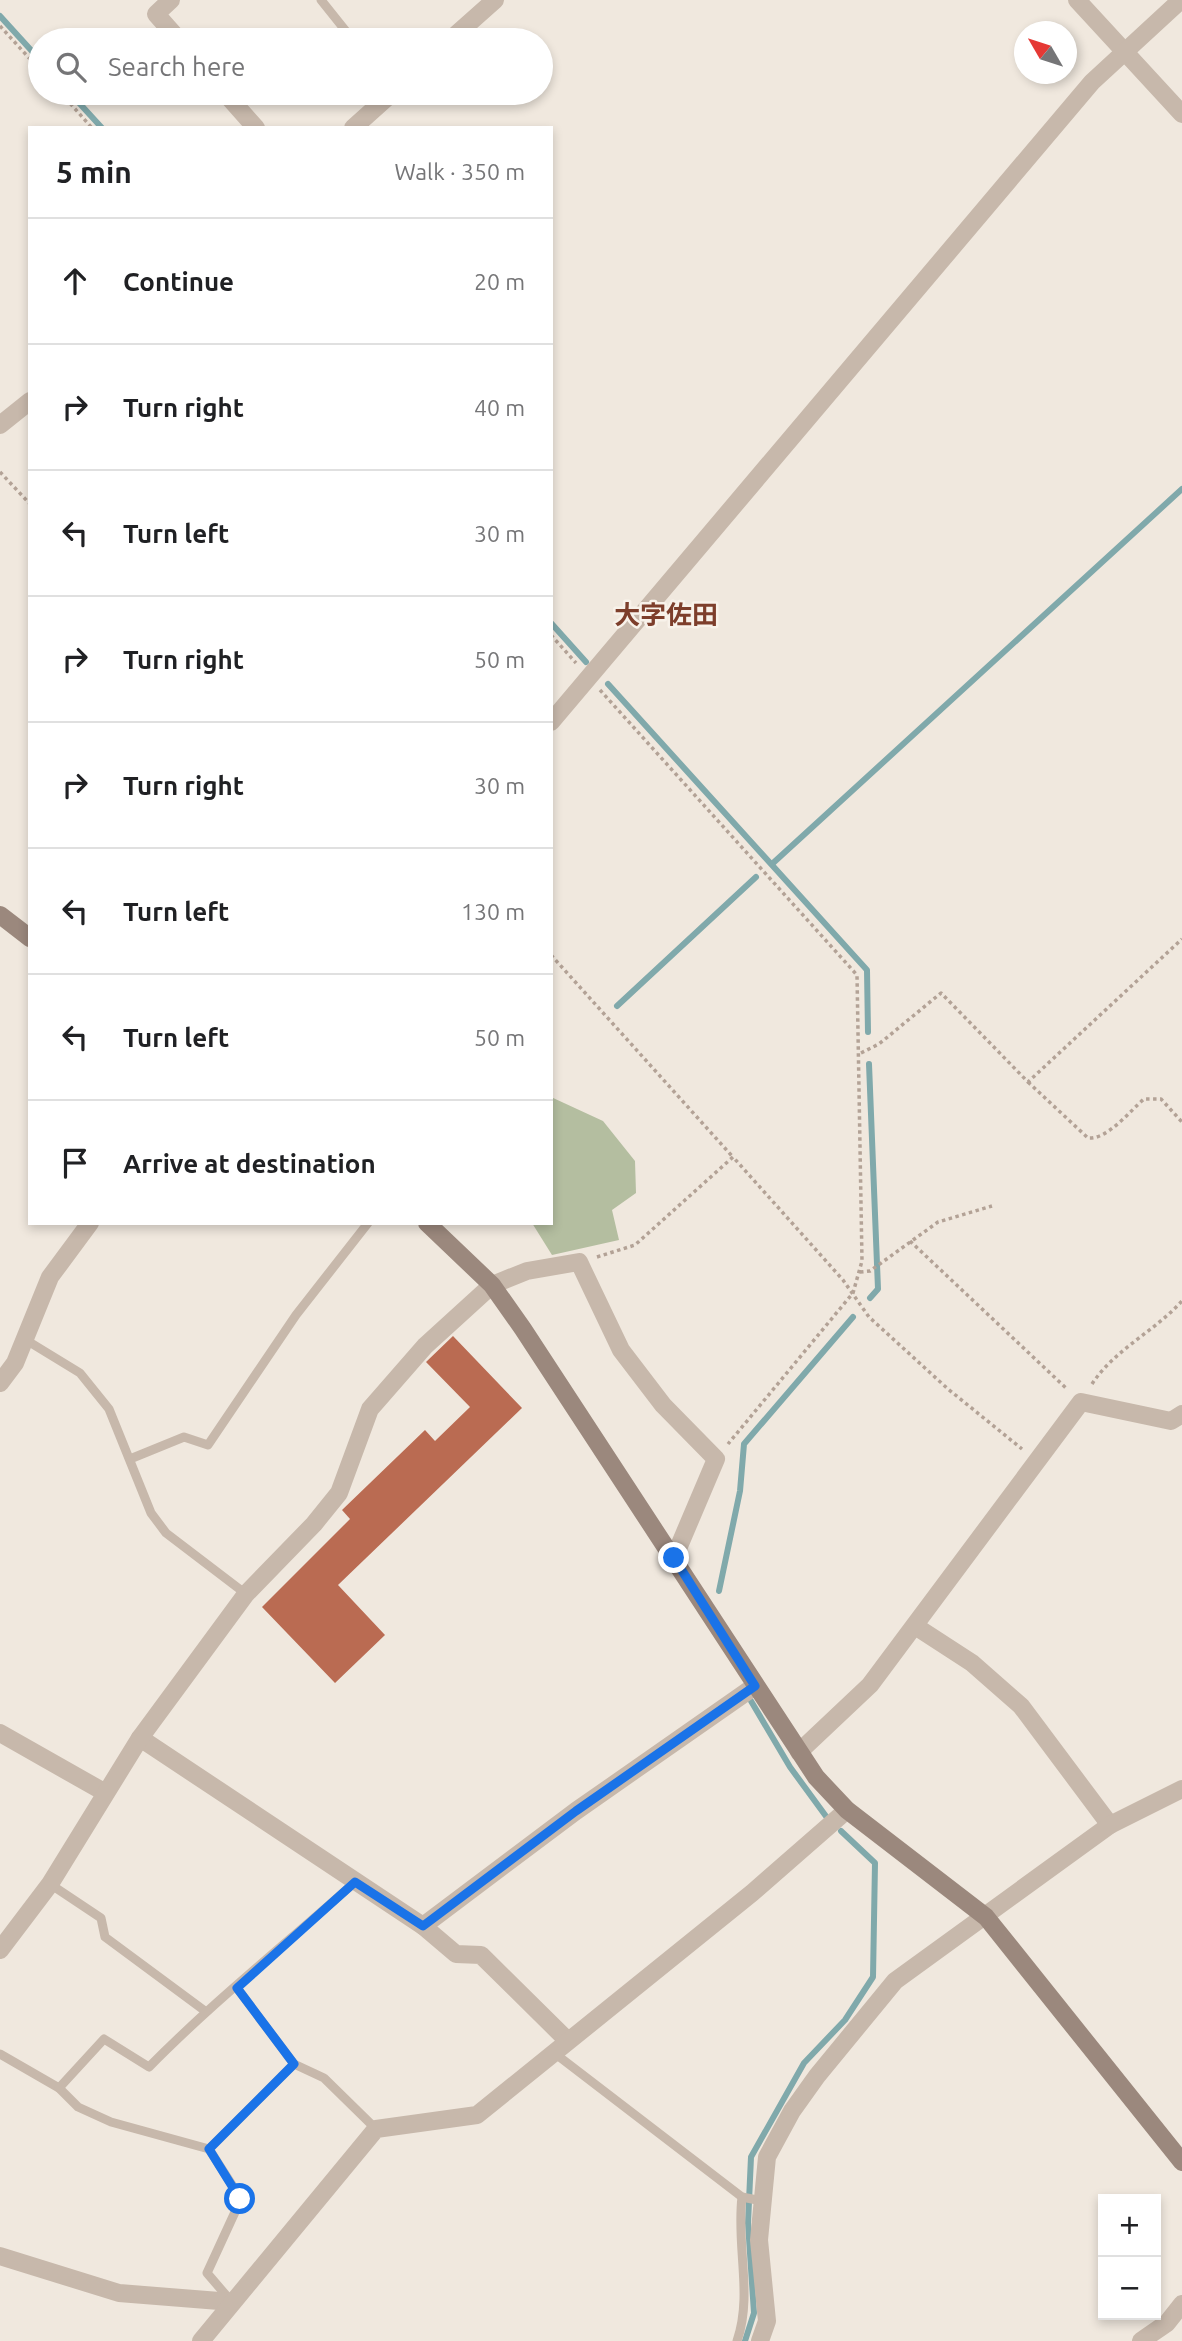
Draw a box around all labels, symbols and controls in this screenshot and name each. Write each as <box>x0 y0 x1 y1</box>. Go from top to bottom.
north arrow <box>1014 21 1077 84</box>
search box <box>28 28 553 105</box>
icon: search <box>52 48 90 86</box>
text: Search here <box>108 52 245 81</box>
text: 5 min <box>56 155 132 189</box>
text: Walk · 350 m <box>394 159 525 184</box>
icon: ahead <box>56 262 94 300</box>
text: Continue <box>123 267 234 296</box>
text: 20 m <box>474 269 525 294</box>
icon: right <box>56 388 94 426</box>
text: Turn right <box>123 393 244 422</box>
text: 40 m <box>474 395 525 420</box>
icon: left <box>56 514 94 552</box>
text: Turn left <box>123 519 229 548</box>
text: 30 m <box>474 521 525 546</box>
district label: 大字佐田 <box>614 600 718 629</box>
icon: right <box>56 640 94 678</box>
text: Turn right <box>123 645 244 674</box>
text: 50 m <box>474 647 525 672</box>
icon: right <box>56 766 94 804</box>
text: Turn right <box>123 771 244 800</box>
text: 30 m <box>474 773 525 798</box>
icon: left <box>56 892 94 930</box>
text: Turn left <box>123 897 229 926</box>
text: 130 m <box>461 899 525 924</box>
icon: left <box>56 1018 94 1056</box>
text: Turn left <box>123 1023 229 1052</box>
text: 50 m <box>474 1025 525 1050</box>
icon: arrive <box>56 1144 94 1182</box>
text: Arrive at destination <box>123 1149 376 1178</box>
route end <box>658 1542 689 1573</box>
route start <box>224 2183 255 2214</box>
map controls <box>1098 2194 1161 2320</box>
button: + <box>1098 2194 1161 2257</box>
button: − <box>1098 2257 1161 2320</box>

